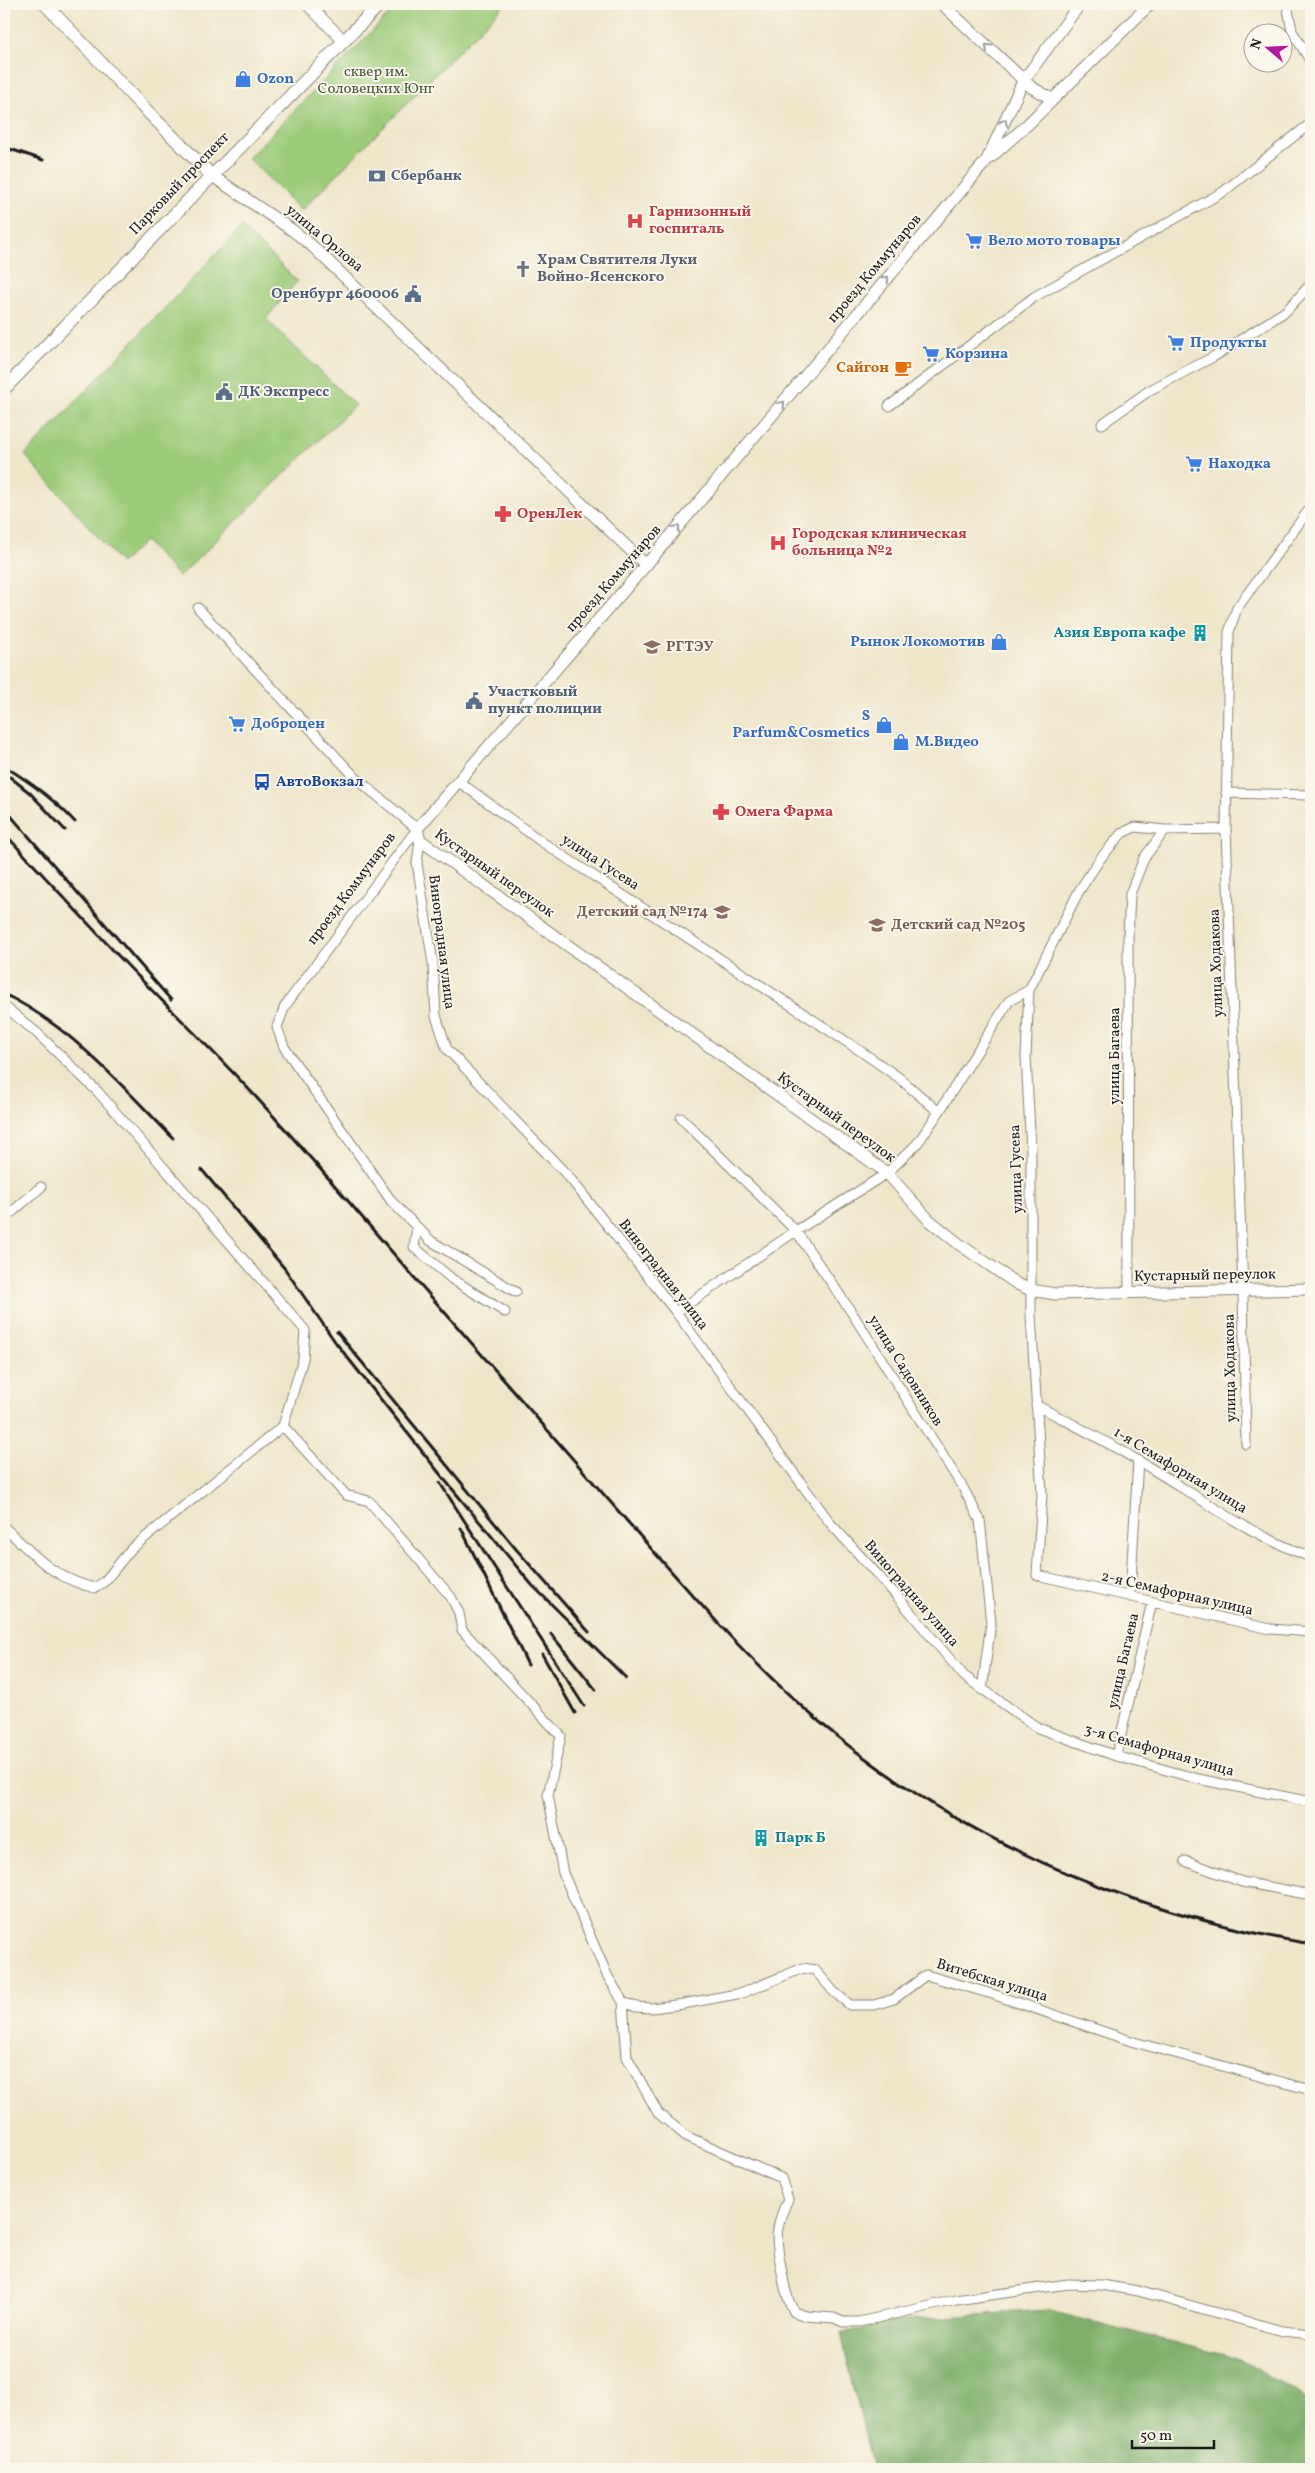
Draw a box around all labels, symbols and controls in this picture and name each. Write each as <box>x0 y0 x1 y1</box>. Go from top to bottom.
north arrow <box>1242 22 1292 72</box>
text: N <box>1246 36 1268 52</box>
one-way arrow <box>984 44 993 53</box>
park label: сквер им. Соловецких Юнг <box>318 62 435 100</box>
shop icon: Ozon <box>233 69 253 89</box>
place label: Ozon <box>257 69 294 90</box>
one-way arrow <box>998 118 1009 127</box>
street label: Парковый проспект <box>125 127 235 240</box>
bank icon: Сбербанк <box>367 166 387 186</box>
place label: Сбербанк <box>391 166 462 187</box>
street label: улица Орлова <box>281 200 367 278</box>
place label: Гарнизонный госпиталь <box>649 202 751 240</box>
street label: проезд Коммунаров <box>823 210 927 328</box>
hospital icon: Гарнизонный госпиталь <box>625 211 645 231</box>
supermarket icon: Вело мото товары <box>964 231 984 251</box>
place label: Вело мото товары <box>988 231 1121 252</box>
place label: Храм Святителя Луки Войно-Ясенского <box>537 250 698 288</box>
church icon: Храм Святителя Луки Войно-Ясенского <box>513 259 533 279</box>
one-way arrow <box>880 276 889 285</box>
place label: Оренбург 460006 <box>271 284 399 305</box>
public building icon: Оренбург 460006 <box>403 284 423 304</box>
supermarket icon: Продукты <box>1166 333 1186 353</box>
place label: Продукты <box>1190 333 1267 354</box>
supermarket icon: Корзина <box>921 344 941 364</box>
place label: Корзина <box>945 344 1008 365</box>
place label: Сайгон <box>836 358 889 379</box>
cafe icon: Сайгон <box>893 358 913 378</box>
public building icon: ДК Экспресс <box>214 382 234 402</box>
place label: ДК Экспресс <box>238 382 329 403</box>
one-way arrow <box>776 400 785 409</box>
supermarket icon: Находка <box>1184 454 1204 474</box>
place label: Находка <box>1208 454 1271 475</box>
pharmacy icon: ОренЛек <box>493 504 513 524</box>
place label: ОренЛек <box>517 504 582 525</box>
street label: проезд Коммунаров <box>561 521 667 637</box>
place label: Городская клиническая больница №2 <box>792 524 967 562</box>
one-way arrow <box>672 525 680 534</box>
hospital icon: Городская клиническая больница №2 <box>768 533 788 553</box>
place label: Азия Европа кафе <box>1054 623 1186 644</box>
building icon: Азия Европа кафе <box>1190 623 1210 643</box>
place label: Рынок Локомотив <box>850 632 985 653</box>
shop icon: Рынок Локомотив <box>989 632 1009 652</box>
school or university icon: РГТЭУ <box>642 637 662 657</box>
place label: РГТЭУ <box>666 637 714 658</box>
place label: Участковый пункт полиции <box>488 682 602 720</box>
public building icon: Участковый пункт полиции <box>464 691 484 711</box>
place label: S Parfum&Cosmetics <box>732 706 870 744</box>
supermarket icon: Доброцен <box>227 714 247 734</box>
place label: Доброцен <box>251 714 325 735</box>
shop icon: S Parfum&Cosmetics <box>874 715 894 735</box>
shop icon: М.Видео <box>891 732 911 752</box>
place label: М.Видео <box>915 732 979 753</box>
bus stop icon: АвтоВокзал <box>252 772 272 792</box>
place label: АвтоВокзал <box>276 772 364 793</box>
pharmacy icon: Омега Фарма <box>711 802 731 822</box>
place label: Омега Фарма <box>735 802 833 823</box>
street label: Кустарный переулок <box>430 825 558 923</box>
street label: проезд Коммунаров <box>303 828 401 950</box>
street label: улица Гусева <box>557 830 643 896</box>
street label: Виноградная улица <box>422 874 460 1010</box>
place label: Детский сад №174 <box>577 902 708 923</box>
school or university icon: Детский сад №174 <box>712 902 732 922</box>
street label: улица Ходакова <box>1205 908 1229 1018</box>
school or university icon: Детский сад №205 <box>867 915 887 935</box>
place label: Детский сад №205 <box>891 915 1025 936</box>
street label: улица Багаева <box>1105 1007 1126 1105</box>
street label: Кустарный переулок <box>772 1068 900 1168</box>
street label: улица Гусева <box>1005 1124 1029 1214</box>
street label: Виноградная улица <box>613 1215 713 1335</box>
street label: Кустарный переулок <box>1134 1264 1276 1288</box>
street label: улица Садовников <box>862 1311 948 1431</box>
street label: улица Ходакова <box>1220 1313 1242 1423</box>
street label: 1-я Семафорная улица <box>1109 1423 1251 1519</box>
street label: Виноградная улица <box>859 1536 963 1652</box>
street label: 2-я Семафорная улица <box>1099 1566 1255 1622</box>
street label: улица Багаева <box>1103 1611 1145 1711</box>
street label: 3-я Семафорная улица <box>1081 1720 1237 1782</box>
building icon: Парк Б <box>751 1828 771 1848</box>
place label: Парк Б <box>775 1828 826 1849</box>
street label: Витебская улица <box>934 1954 1050 2008</box>
scale bar <box>1132 2418 1215 2450</box>
text: 50 m <box>1140 2426 1172 2447</box>

